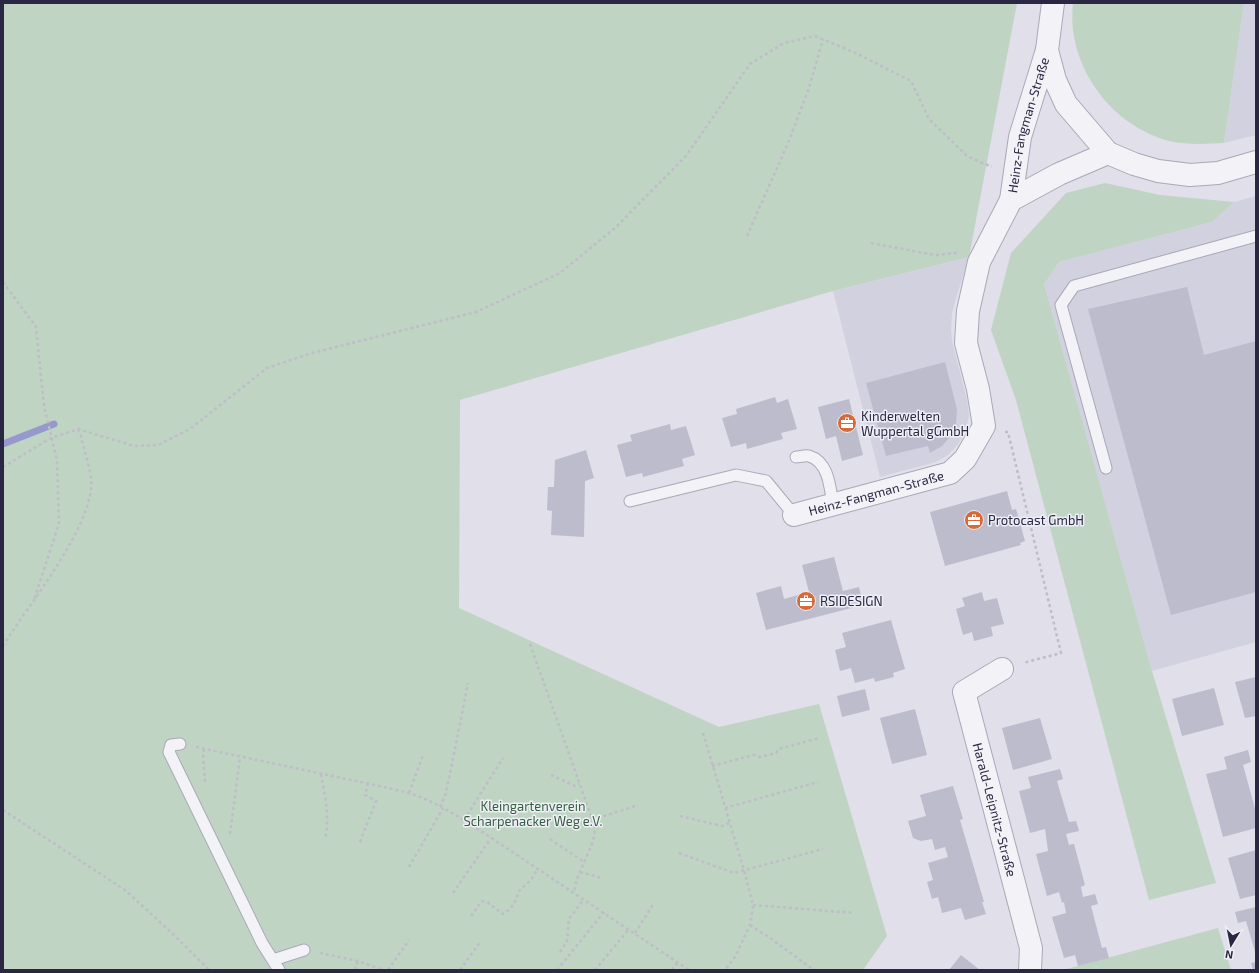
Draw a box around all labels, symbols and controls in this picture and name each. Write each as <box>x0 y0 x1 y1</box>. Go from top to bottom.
street label: Heinz-Fangman-Straße <box>1004 55 1052 194</box>
place label: Kinderwelten Wuppertal gGmbH <box>861 408 969 439</box>
office icon: Kinderwelten Wuppertal gGmbH <box>836 412 858 434</box>
street label: Heinz-Fangman-Straße <box>807 467 946 519</box>
office icon: Protocast GmbH <box>963 509 985 531</box>
place label: Protocast GmbH <box>988 512 1084 528</box>
office icon: RSIDESIGN <box>795 590 817 612</box>
place label: RSIDESIGN <box>820 593 883 609</box>
street label: Harald-Leipnitz-Straße <box>970 741 1020 878</box>
park label: Kleingartenverein Scharpenacker Weg e.V. <box>463 798 603 829</box>
north arrow <box>1211 925 1251 965</box>
text: N <box>1224 948 1234 962</box>

